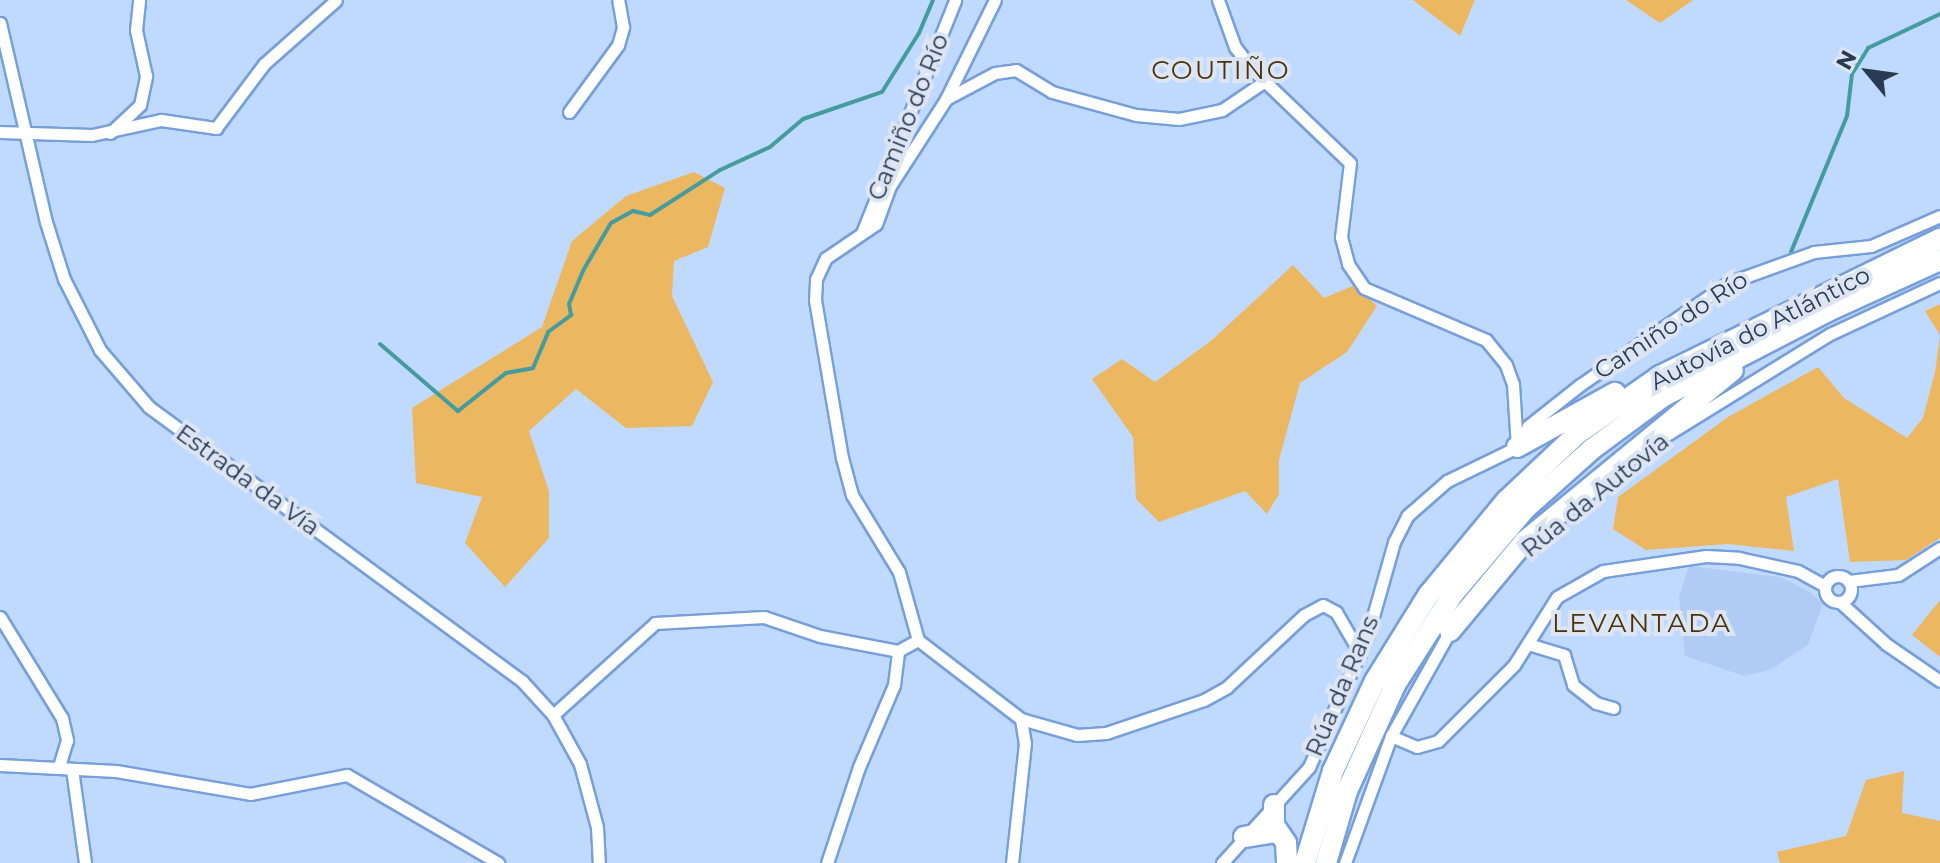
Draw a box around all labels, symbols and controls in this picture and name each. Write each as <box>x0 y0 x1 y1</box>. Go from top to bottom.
street label: Camiño do Río <box>862 30 954 204</box>
north arrow <box>1828 32 1908 112</box>
text: N <box>1830 46 1863 74</box>
district label: COUTIÑO <box>1151 55 1291 87</box>
street label: Autovía do Atlántico <box>1645 260 1875 396</box>
street label: Camiño do Río <box>1589 265 1753 385</box>
street label: Estrada da Vía <box>171 418 325 542</box>
street label: Rúa da Autovía <box>1515 427 1675 563</box>
district label: LEVANTADA <box>1552 608 1732 640</box>
street label: Rúa da Rans <box>1299 611 1385 761</box>

